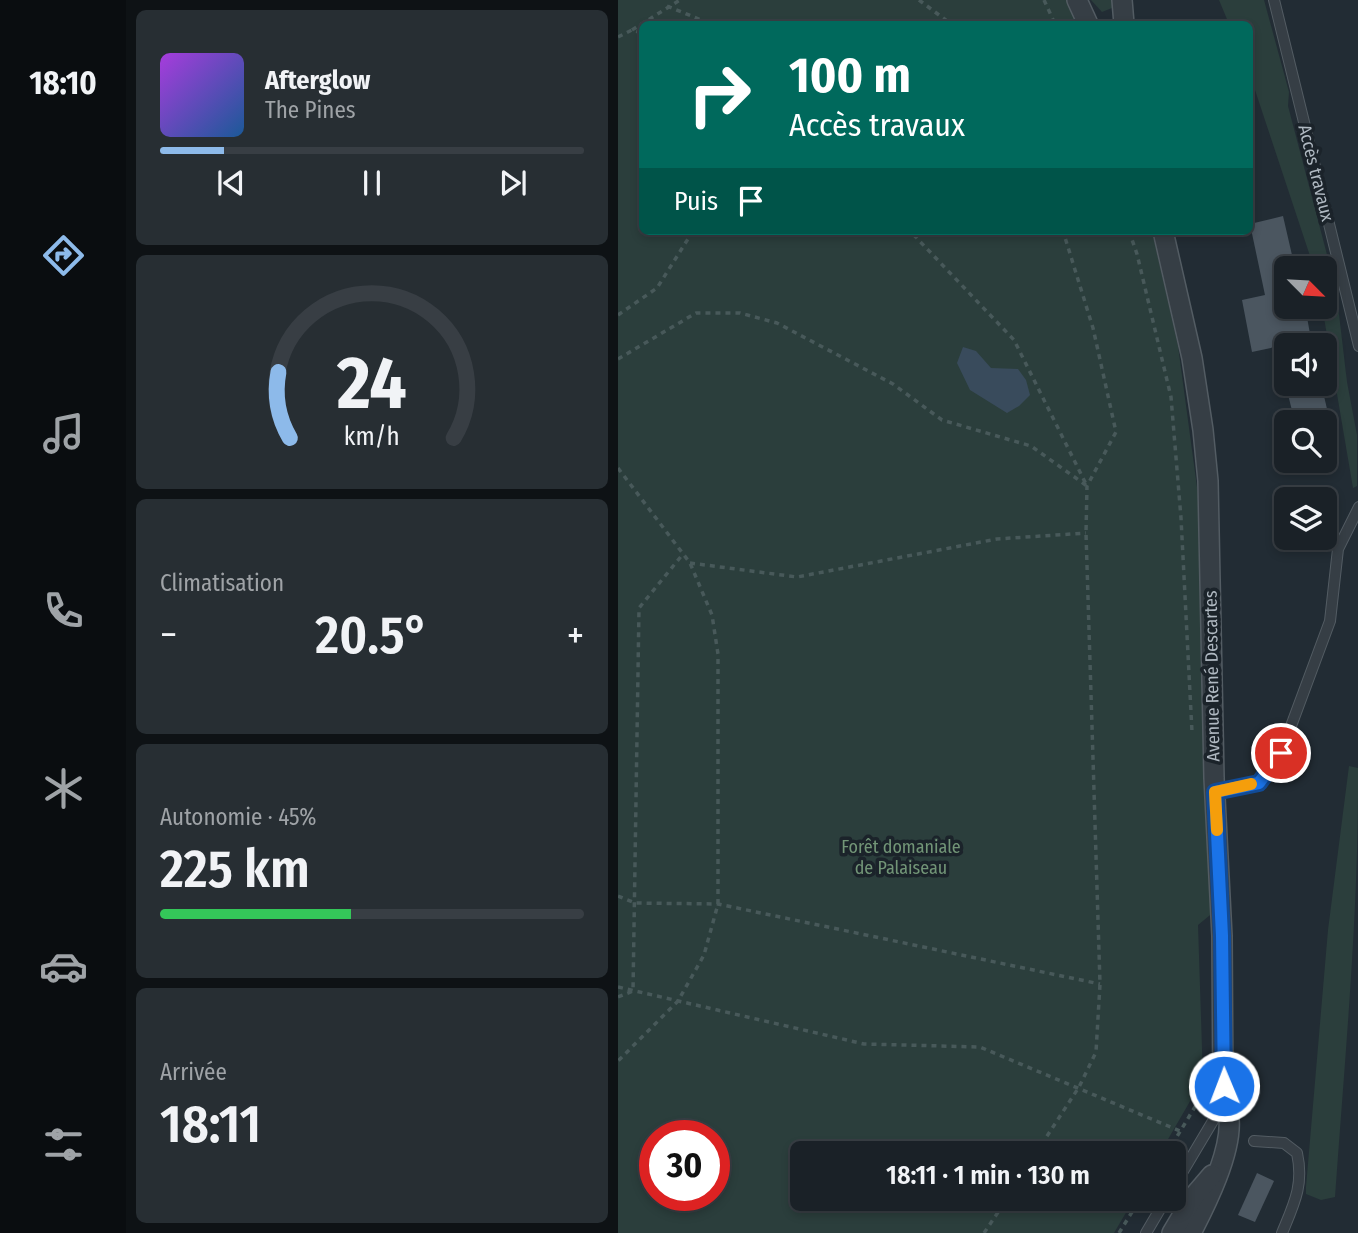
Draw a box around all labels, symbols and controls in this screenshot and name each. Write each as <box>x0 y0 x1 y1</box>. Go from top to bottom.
text: 100 m <box>789 46 911 105</box>
icon: right <box>674 49 765 140</box>
text: 18:10 <box>29 64 97 102</box>
text: Afterglow <box>265 65 370 96</box>
text: The Pines <box>265 96 356 124</box>
text: Accès travaux <box>789 106 965 144</box>
street label: Accès travaux <box>1293 122 1339 224</box>
icon: previous <box>212 164 250 202</box>
icon: pause <box>353 164 391 202</box>
icon: next <box>494 164 532 202</box>
icon: arrive <box>732 182 770 220</box>
text: Puis <box>674 186 718 217</box>
icon: directions <box>39 231 88 280</box>
north arrow <box>1274 256 1337 318</box>
map controls <box>1274 256 1337 550</box>
button: sound <box>1274 333 1337 396</box>
text: 24 <box>336 340 407 427</box>
icon: music <box>39 409 88 458</box>
button: search <box>1274 410 1337 473</box>
text: km/h <box>344 422 400 452</box>
button: layers <box>1274 487 1337 550</box>
text: Climatisation <box>160 569 284 597</box>
icon: phone <box>39 586 88 635</box>
street label: Avenue René Descartes <box>1200 590 1224 762</box>
text: 20.5° <box>315 604 429 667</box>
text: − <box>160 612 177 658</box>
text: + <box>567 612 584 658</box>
pin <box>1251 723 1311 783</box>
icon: arrive <box>1262 734 1300 772</box>
icon: climate <box>39 764 88 813</box>
text: Autonomie · 45% <box>160 803 316 831</box>
park label: Forêt domaniale de Palaiseau <box>841 836 961 879</box>
text: 225 km <box>160 838 310 901</box>
icon: car <box>39 942 88 991</box>
position arrow <box>1187 1049 1261 1123</box>
text: Arrivée <box>160 1058 227 1086</box>
text: 18:11 <box>160 1093 261 1156</box>
icon: filters <box>39 1120 88 1169</box>
speed limit sign: 30 <box>639 1120 730 1211</box>
text: 18:11 · 1 min · 130 m <box>886 1160 1090 1191</box>

